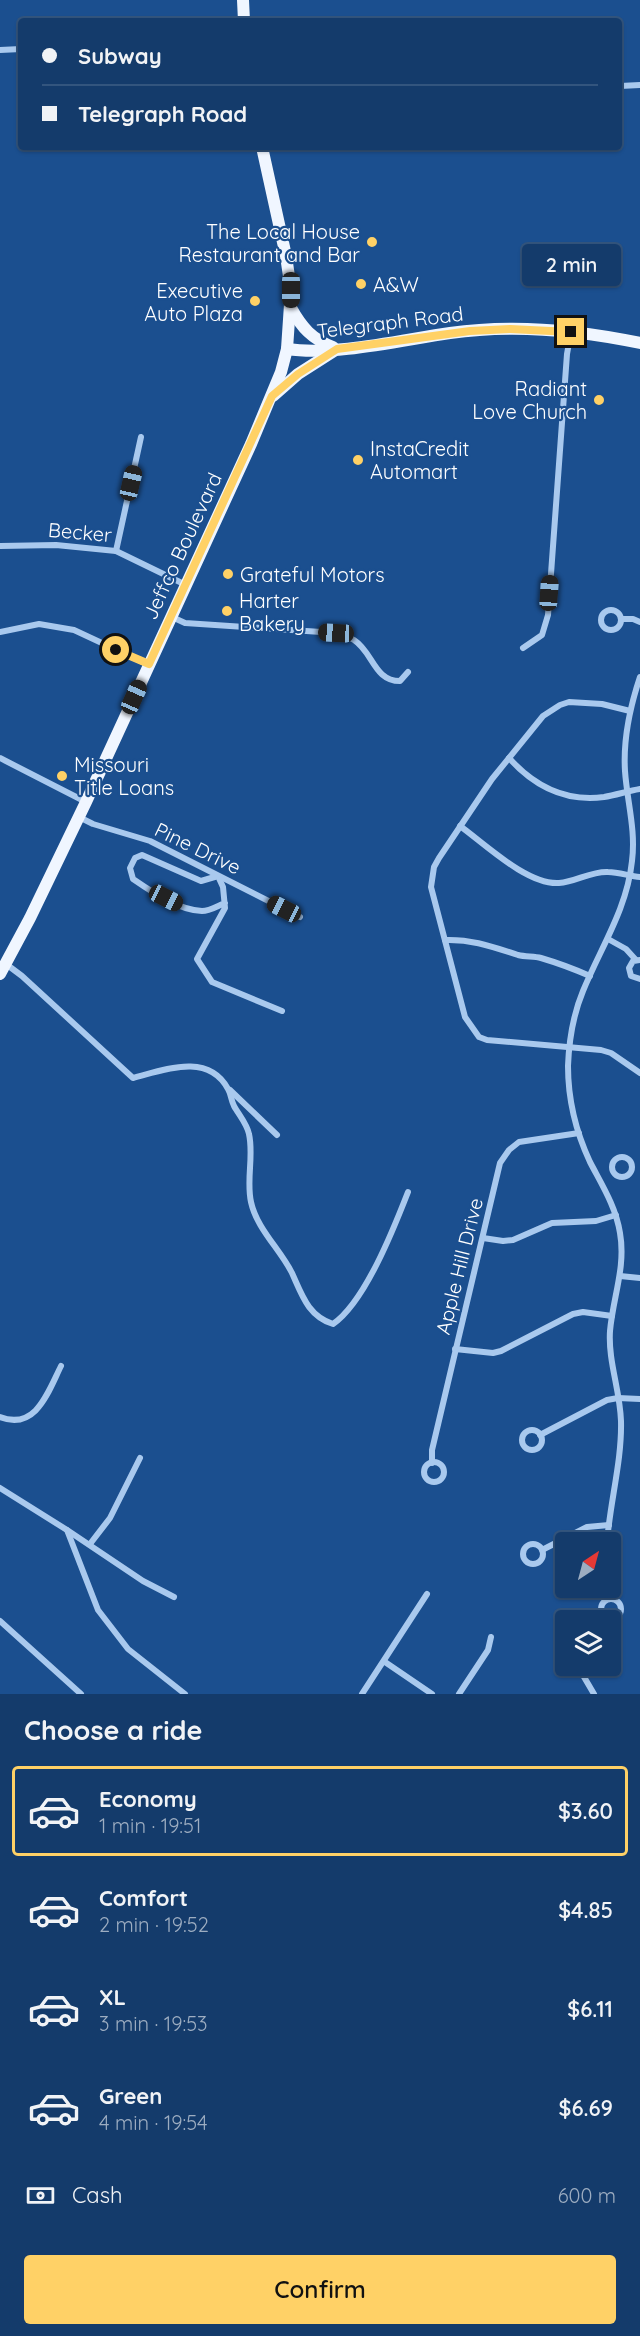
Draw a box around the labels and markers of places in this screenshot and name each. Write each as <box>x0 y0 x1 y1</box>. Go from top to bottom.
place label: The Local House Restaurant and Bar <box>178 219 360 267</box>
marker: The Local House Restaurant and Bar <box>365 235 379 249</box>
place label: A&W <box>373 272 419 297</box>
marker: A&W <box>354 277 368 291</box>
place label: Executive Auto Plaza <box>144 278 243 326</box>
marker: Executive Auto Plaza <box>248 294 262 308</box>
place label: Radiant Love Church <box>472 376 587 424</box>
marker: Radiant Love Church <box>592 393 606 407</box>
place label: InstaCredit Automart <box>370 436 469 484</box>
marker: InstaCredit Automart <box>351 453 365 467</box>
place label: Grateful Motors <box>240 562 385 587</box>
marker: Grateful Motors <box>221 567 235 581</box>
place label: Harter Bakery <box>239 588 305 636</box>
marker: Harter Bakery <box>220 604 234 618</box>
place label: Missouri Title Loans <box>74 752 174 800</box>
marker: Missouri Title Loans <box>55 769 69 783</box>

